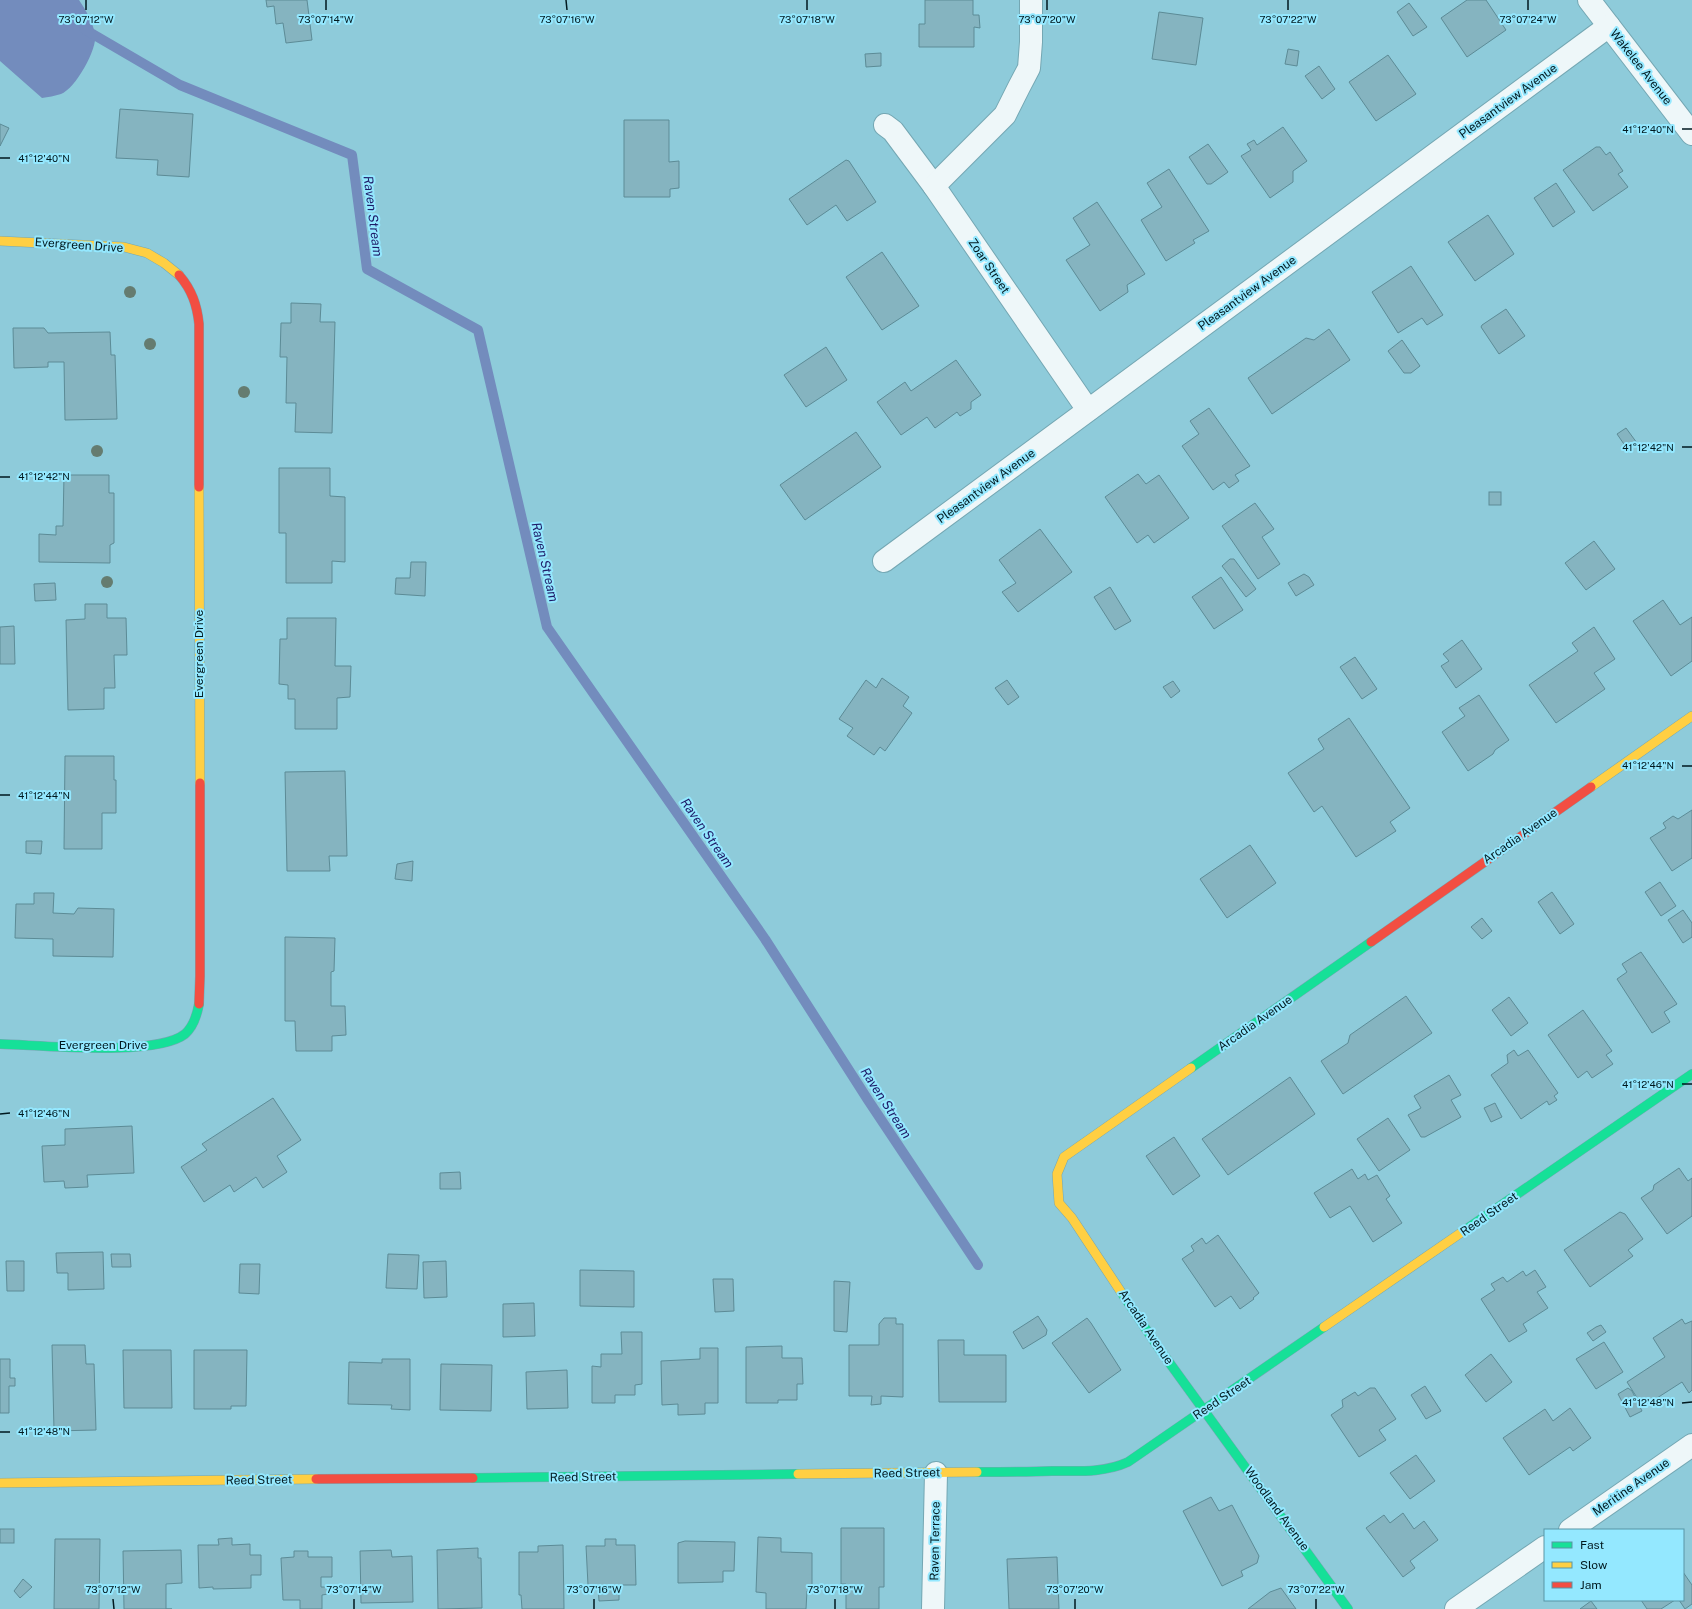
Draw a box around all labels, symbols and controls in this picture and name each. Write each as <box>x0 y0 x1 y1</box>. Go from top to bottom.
text: 73°07'12"W <box>59 13 114 25</box>
text: 73°07'14"W <box>298 13 354 25</box>
text: 73°07'16"W <box>539 13 595 25</box>
text: 73°07'18"W <box>779 13 835 25</box>
text: 73°07'20"W <box>1018 13 1076 25</box>
text: 73°07'22"W <box>1260 13 1317 25</box>
text: 73°07'24"W <box>1499 13 1557 25</box>
street label: Wakelee Avenue <box>1607 27 1675 108</box>
street label: Pleasantview Avenue <box>1456 61 1560 141</box>
text: 41°12'40"N <box>1622 123 1674 135</box>
text: 41°12'40"N <box>18 152 70 164</box>
water label: Raven Stream <box>361 175 385 257</box>
street label: Evergreen Drive <box>34 235 124 255</box>
street label: Zoar Street <box>965 236 1013 296</box>
street label: Pleasantview Avenue <box>1195 253 1299 333</box>
text: 41°12'42"N <box>1622 441 1674 453</box>
street label: Pleasantview Avenue <box>934 446 1038 526</box>
text: 41°12'42"N <box>18 470 70 482</box>
water label: Raven Stream <box>529 521 562 604</box>
street label: Evergreen Drive <box>192 609 206 698</box>
text: 41°12'44"N <box>1622 759 1674 771</box>
text: 41°12'44"N <box>18 789 70 801</box>
water label: Raven Stream <box>678 795 737 871</box>
street label: Arcadia Avenue <box>1480 805 1560 867</box>
street label: Arcadia Avenue <box>1215 992 1295 1054</box>
street label: Evergreen Drive <box>59 1038 148 1052</box>
water label: Raven Stream <box>858 1065 915 1141</box>
text: 41°12'46"N <box>1622 1078 1674 1090</box>
text: 41°12'46"N <box>18 1107 70 1119</box>
street label: Reed Street <box>1458 1189 1521 1239</box>
street label: Arcadia Avenue <box>1116 1287 1176 1367</box>
street label: Reed Street <box>1190 1373 1254 1422</box>
text: 41°12'48"N <box>1622 1396 1674 1408</box>
text: 41°12'48"N <box>18 1425 70 1437</box>
street label: Meritine Avenue <box>1590 1455 1672 1519</box>
street label: Woodland Avenue <box>1242 1464 1312 1554</box>
street label: Reed Street <box>874 1465 941 1481</box>
street label: Reed Street <box>550 1469 617 1485</box>
street label: Reed Street <box>226 1472 293 1488</box>
street label: Raven Terrace <box>927 1501 943 1581</box>
legend <box>1544 1529 1684 1601</box>
text: Fast <box>1580 1538 1605 1552</box>
text: Slow <box>1580 1558 1608 1572</box>
text: Jam <box>1580 1578 1602 1592</box>
text: 73°07'12"W <box>86 1583 141 1595</box>
text: 73°07'14"W <box>326 1583 382 1595</box>
text: 73°07'16"W <box>566 1583 622 1595</box>
text: 73°07'18"W <box>807 1583 863 1595</box>
text: 73°07'20"W <box>1046 1583 1104 1595</box>
text: 73°07'22"W <box>1288 1583 1345 1595</box>

